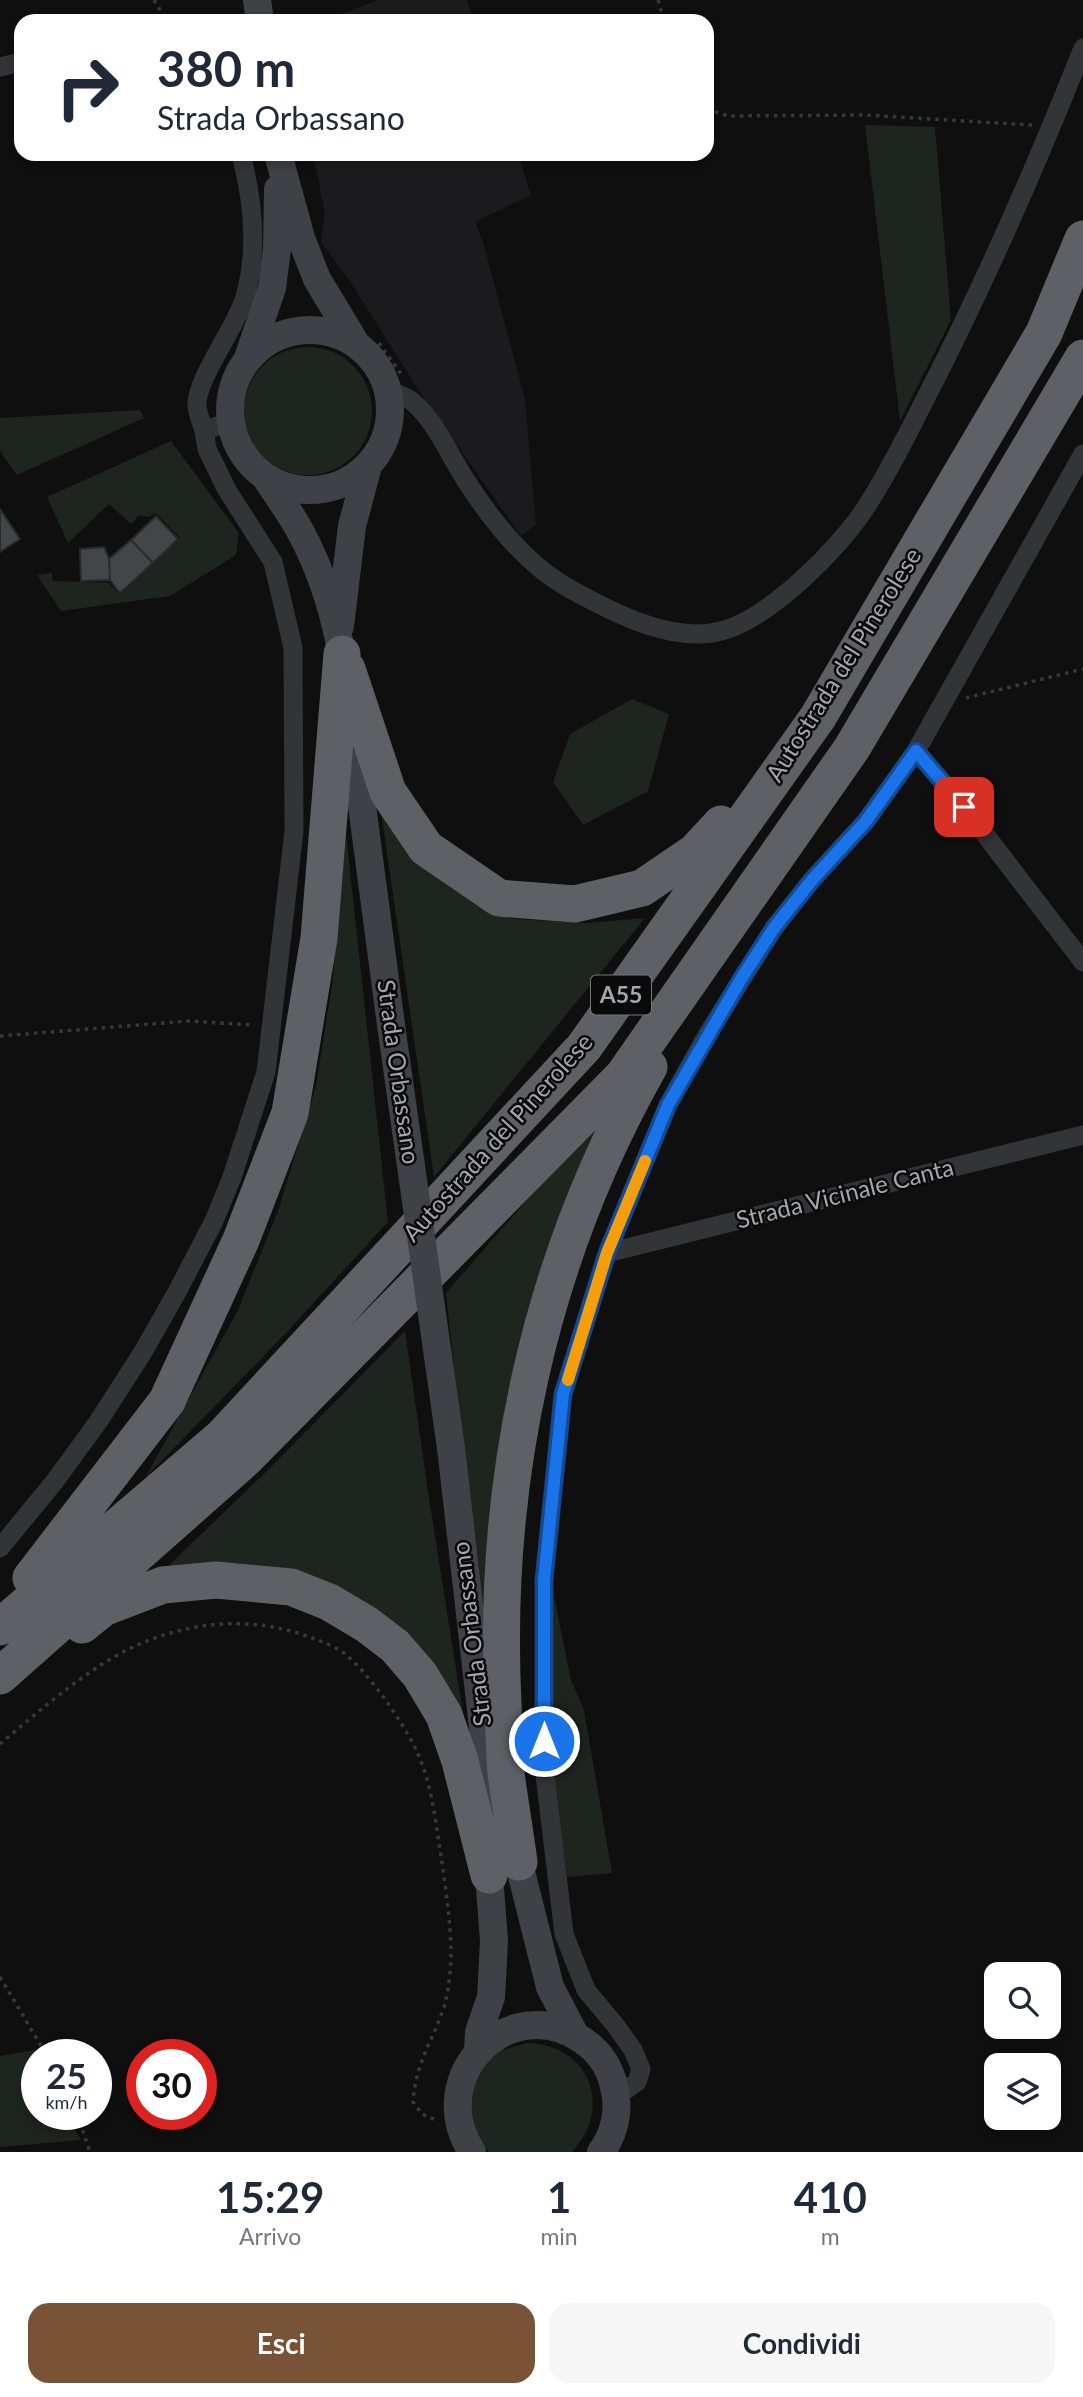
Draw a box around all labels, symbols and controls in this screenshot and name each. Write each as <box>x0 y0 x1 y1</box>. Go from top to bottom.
text: 380 m <box>157 39 295 97</box>
icon: right <box>42 42 133 133</box>
text: Strada Orbassano <box>157 98 405 137</box>
street label: Autostrada del Pinerolese <box>759 542 927 786</box>
pin <box>934 777 994 837</box>
icon: arrive <box>945 788 983 826</box>
road number: A55 <box>591 976 651 1014</box>
street label: Strada Orbassano <box>372 978 427 1166</box>
street label: Autostrada del Pinerolese <box>396 1027 598 1247</box>
street label: Strada Vicinale Canta <box>733 1152 956 1234</box>
street label: Strada Orbassano <box>445 1540 496 1728</box>
position arrow <box>507 1704 581 1778</box>
map controls <box>984 1962 1061 2130</box>
button: search <box>984 1962 1061 2039</box>
speed limit sign: 30 <box>126 2039 217 2130</box>
button: layers <box>984 2053 1061 2130</box>
text: 25 <box>46 2054 87 2096</box>
text: km/h <box>45 2091 88 2113</box>
text: 15:29 <box>216 2172 324 2222</box>
text: 1 <box>547 2172 571 2222</box>
text: 410 <box>794 2172 867 2222</box>
text: Arrivo <box>239 2222 301 2250</box>
text: min <box>540 2222 578 2250</box>
text: m <box>821 2222 840 2250</box>
button: Esci <box>28 2303 535 2383</box>
button: Condividi <box>549 2303 1055 2383</box>

